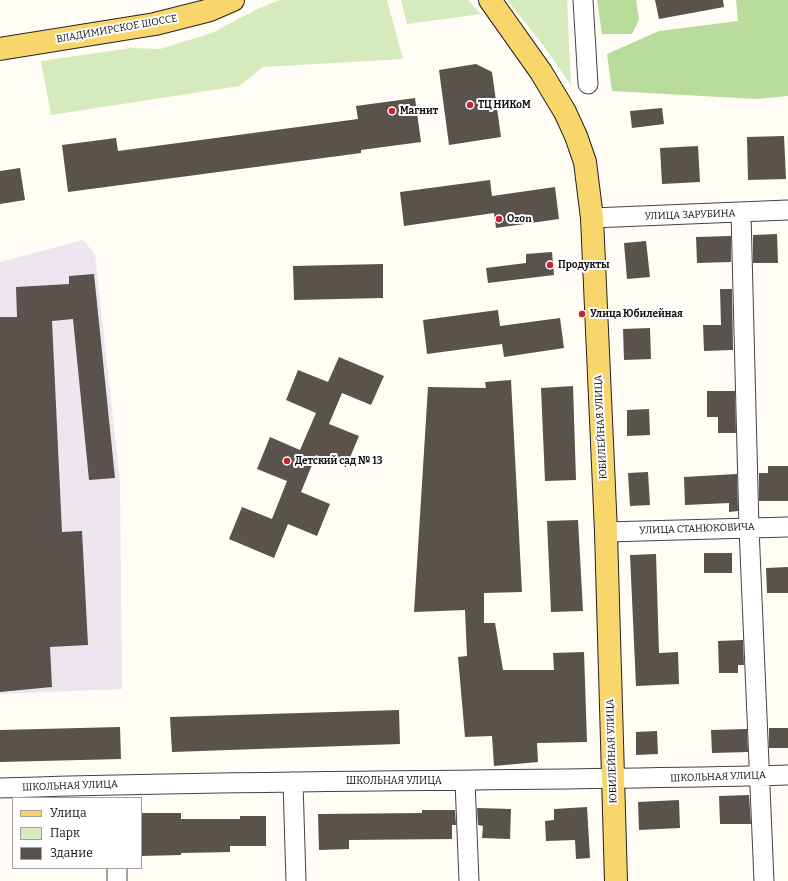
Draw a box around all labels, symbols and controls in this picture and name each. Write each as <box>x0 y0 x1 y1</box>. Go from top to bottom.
street label: ВЛАДИМИРСКОЕ ШОССЕ <box>56 12 178 46</box>
place label: ТЦ НИКоМ <box>478 99 531 111</box>
marker: ТЦ НИКоМ <box>465 100 475 110</box>
place label: Магнит <box>400 105 438 117</box>
marker: Магнит <box>387 106 397 116</box>
street label: УЛИЦА ЗАРУБИНА <box>644 207 736 223</box>
place label: Ozon <box>507 213 532 225</box>
marker: Ozon <box>494 214 504 224</box>
place label: Продукты <box>558 259 609 271</box>
marker: Продукты <box>545 260 555 270</box>
place label: Улица Юбилейная <box>590 308 683 320</box>
marker: Улица Юбилейная <box>577 309 587 319</box>
street label: ЮБИЛЕЙНАЯ УЛИЦА <box>592 374 610 480</box>
place label: Детский сад № 13 <box>295 455 382 467</box>
marker: Детский сад № 13 <box>282 456 292 466</box>
street label: УЛИЦА СТАНЮКОВИЧА <box>639 521 755 537</box>
street label: ЮБИЛЕЙНАЯ УЛИЦА <box>604 698 620 804</box>
street label: ШКОЛЬНАЯ УЛИЦА <box>670 769 766 785</box>
street label: ШКОЛЬНАЯ УЛИЦА <box>346 775 442 787</box>
street label: ШКОЛЬНАЯ УЛИЦА <box>22 778 118 794</box>
legend <box>12 797 142 869</box>
text: Улица <box>50 806 86 820</box>
text: Парк <box>50 826 80 840</box>
text: Здание <box>50 846 93 860</box>

